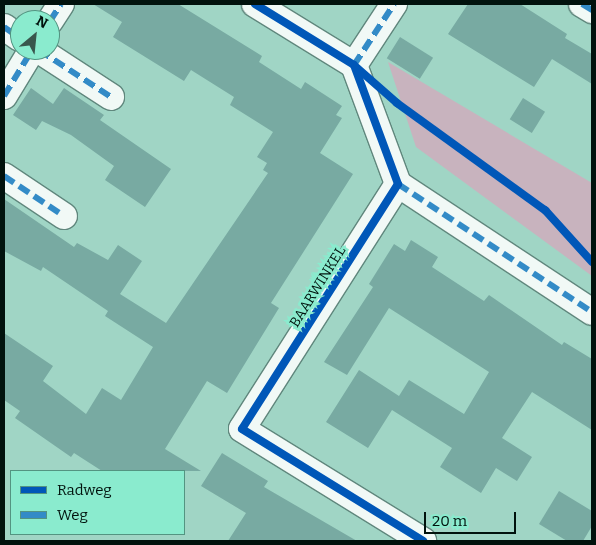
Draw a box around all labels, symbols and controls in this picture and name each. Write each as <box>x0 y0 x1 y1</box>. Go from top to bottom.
north arrow <box>10 10 60 60</box>
text: N <box>33 12 51 32</box>
street label: BAARWINKEL <box>286 243 350 331</box>
legend <box>10 470 185 535</box>
text: Radweg <box>57 481 112 499</box>
scale bar <box>426 502 518 534</box>
text: Weg <box>57 506 88 524</box>
text: 20 m <box>432 512 467 530</box>

